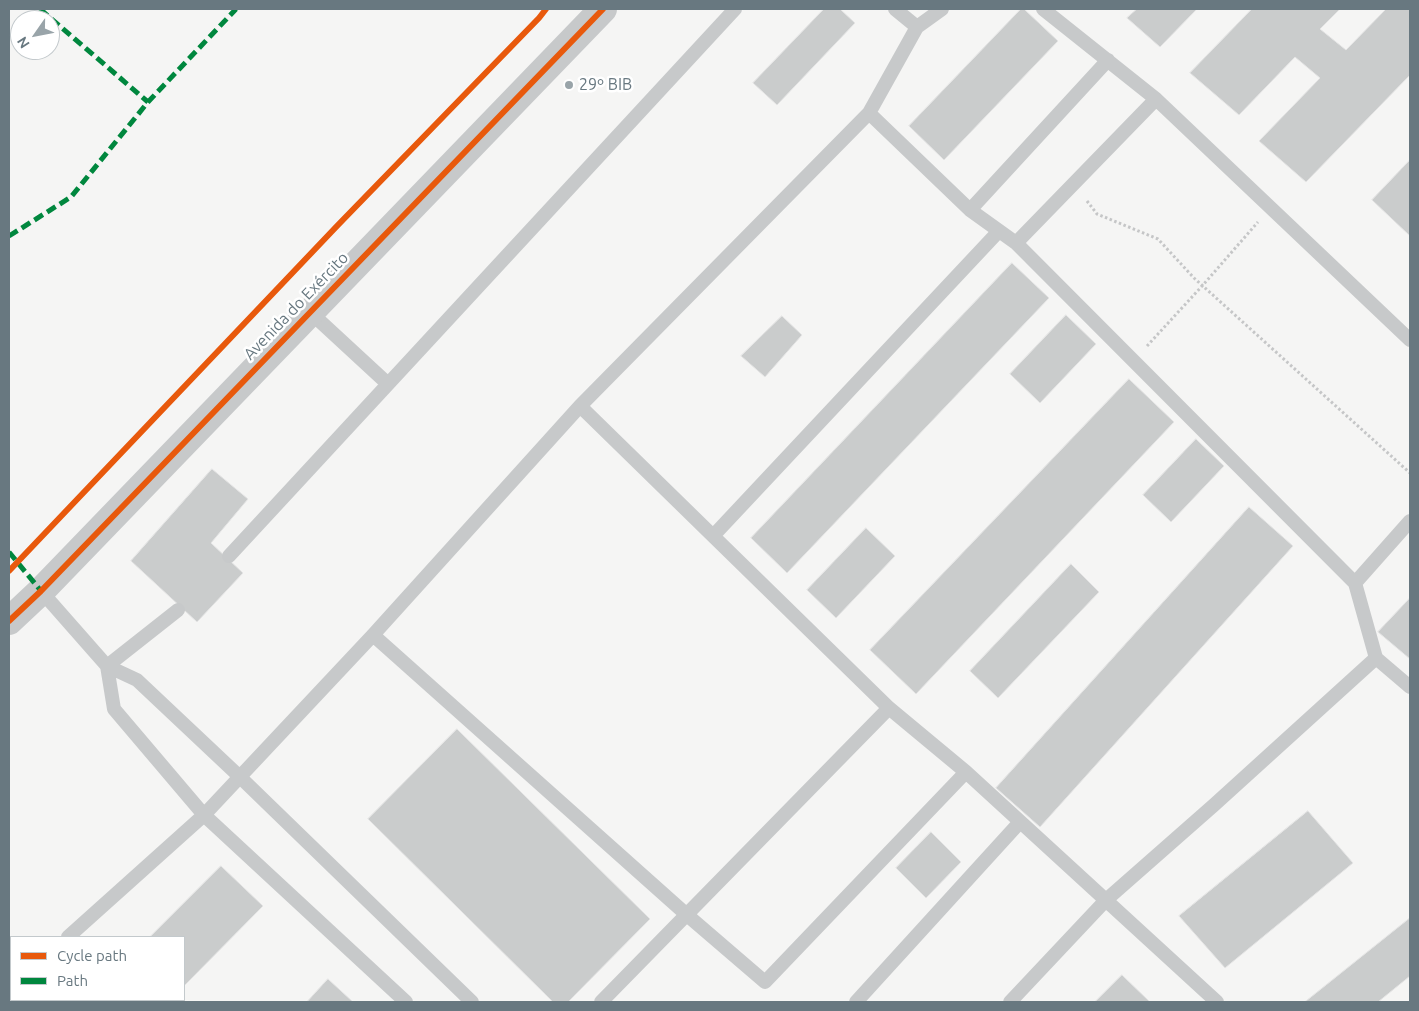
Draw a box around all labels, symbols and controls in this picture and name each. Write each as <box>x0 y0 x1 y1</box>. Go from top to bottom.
north arrow <box>10 10 60 60</box>
text: N <box>14 34 33 51</box>
place label: 29º BIB <box>579 75 632 95</box>
marker: 29º BIB <box>563 79 575 91</box>
street label: Avenida do Exército <box>240 248 352 364</box>
legend <box>10 936 185 1001</box>
text: Cycle path <box>57 947 127 964</box>
text: Path <box>57 972 88 989</box>

